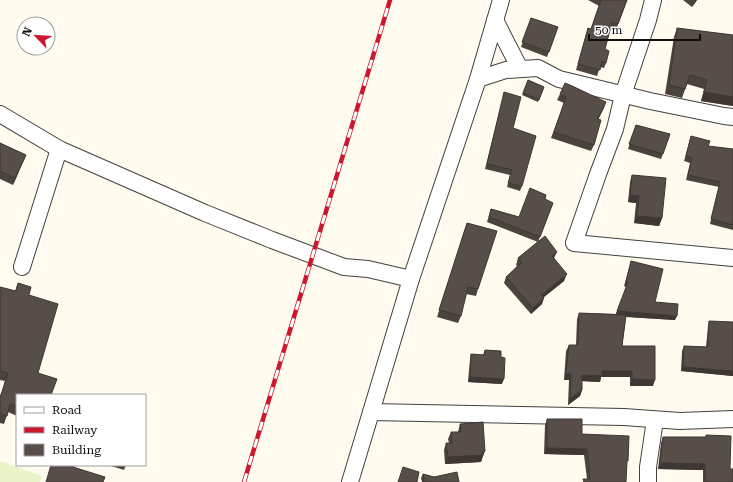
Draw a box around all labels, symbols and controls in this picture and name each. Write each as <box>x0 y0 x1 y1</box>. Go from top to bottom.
north arrow <box>16 16 56 56</box>
scale bar <box>589 16 700 42</box>
text: 50 m <box>595 23 622 37</box>
text: N <box>20 25 35 39</box>
legend <box>16 394 146 466</box>
text: Road <box>52 403 82 417</box>
text: Railway <box>52 423 98 437</box>
text: Building <box>52 443 101 457</box>

